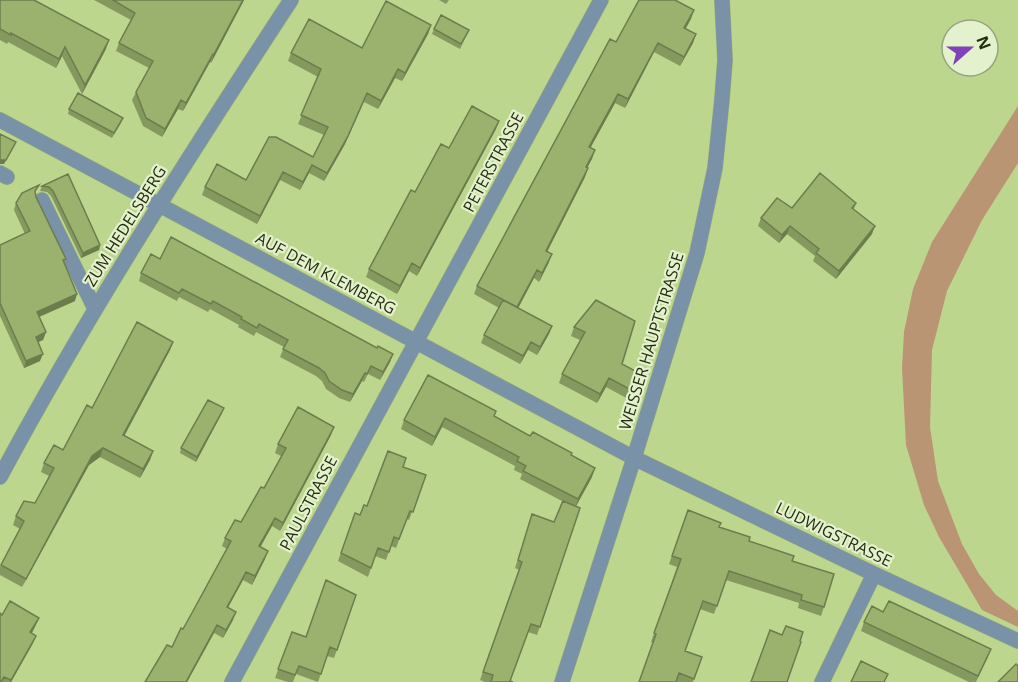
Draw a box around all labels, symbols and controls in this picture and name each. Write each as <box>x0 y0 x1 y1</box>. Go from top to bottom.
north arrow <box>940 18 1000 78</box>
text: N <box>971 33 997 53</box>
street label: PETERSTRASSE <box>457 108 529 216</box>
street label: ZUM HEDELSBERG <box>79 161 171 291</box>
street label: AUF DEM KLEMBERG <box>252 227 400 319</box>
street label: WEISSER HAUPTSTRASSE <box>613 249 689 433</box>
street label: PAULSTRASSE <box>274 452 342 554</box>
street label: LUDWIGSTRASSE <box>772 496 896 572</box>

